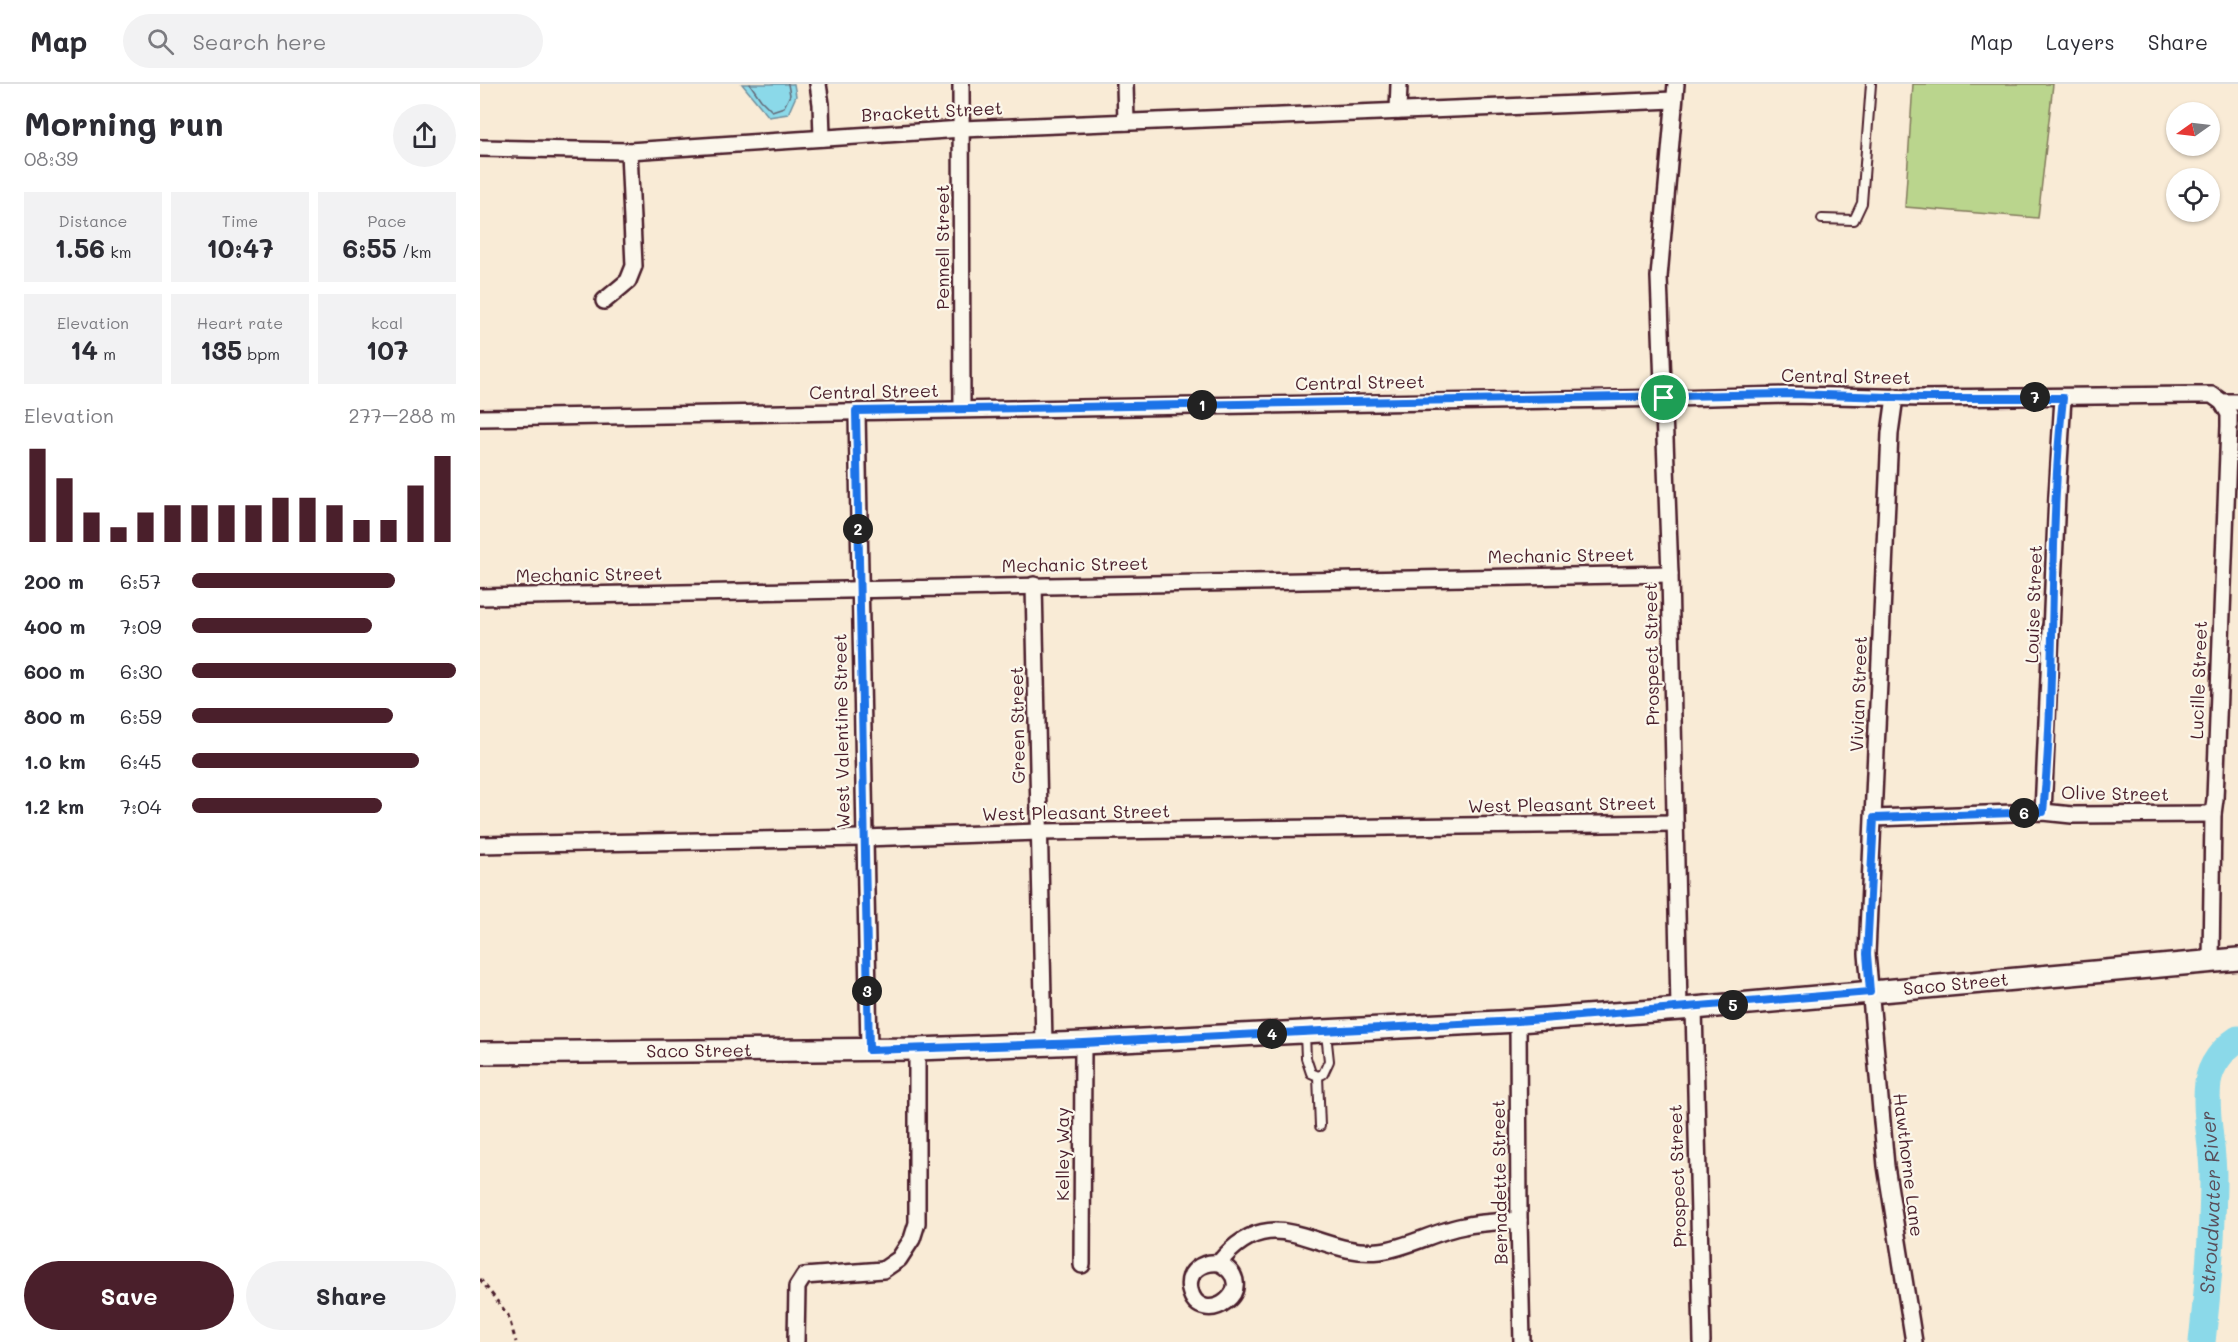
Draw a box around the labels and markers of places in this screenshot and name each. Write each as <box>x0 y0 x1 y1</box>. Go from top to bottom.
pin <box>1638 372 1689 423</box>
pin: 7 <box>2020 382 2050 412</box>
pin: 1 <box>1187 390 1217 420</box>
pin: 2 <box>843 514 873 544</box>
pin: 6 <box>2009 798 2039 828</box>
pin: 3 <box>852 976 882 1006</box>
pin: 5 <box>1718 990 1748 1020</box>
pin: 4 <box>1257 1019 1287 1049</box>

